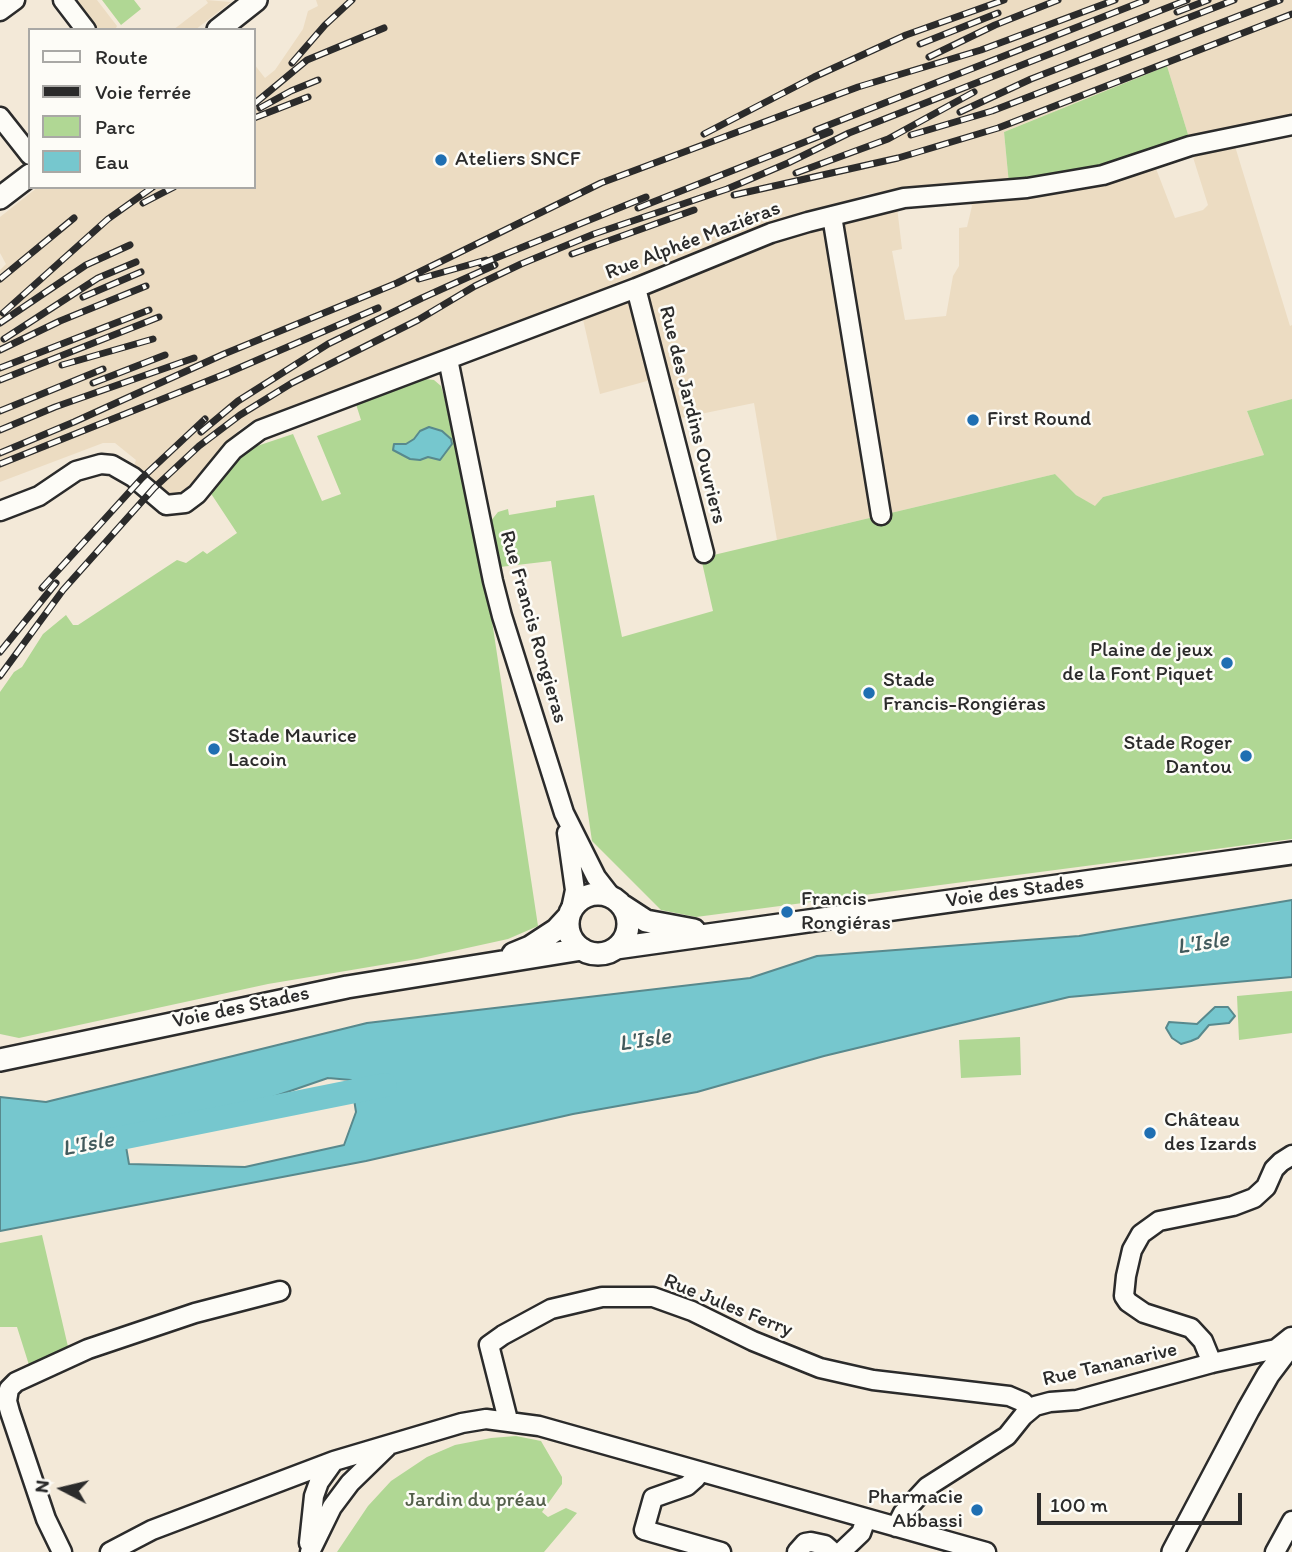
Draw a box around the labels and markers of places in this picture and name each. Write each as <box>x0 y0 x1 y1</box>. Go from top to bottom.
place label: Ateliers SNCF <box>455 147 580 173</box>
marker: Ateliers SNCF <box>433 152 449 168</box>
place label: First Round <box>987 407 1091 433</box>
marker: First Round <box>965 412 981 428</box>
place label: Plaine de jeux de la Font Piquet <box>1062 638 1213 688</box>
marker: Plaine de jeux de la Font Piquet <box>1219 655 1235 671</box>
place label: Stade Francis-Rongiéras <box>883 668 1046 718</box>
marker: Stade Francis-Rongiéras <box>861 685 877 701</box>
place label: Stade Maurice Lacoin <box>228 724 357 774</box>
place label: Stade Roger Dantou <box>1123 731 1232 781</box>
marker: Stade Maurice Lacoin <box>206 741 222 757</box>
marker: Stade Roger Dantou <box>1238 748 1254 764</box>
place label: Francis Rongiéras <box>801 887 891 937</box>
marker: Francis Rongiéras <box>779 904 795 920</box>
place label: Château des Izards <box>1164 1108 1257 1158</box>
marker: Château des Izards <box>1142 1125 1158 1141</box>
place label: Pharmacie Abbassi <box>868 1485 963 1535</box>
marker: Pharmacie Abbassi <box>969 1502 985 1518</box>

